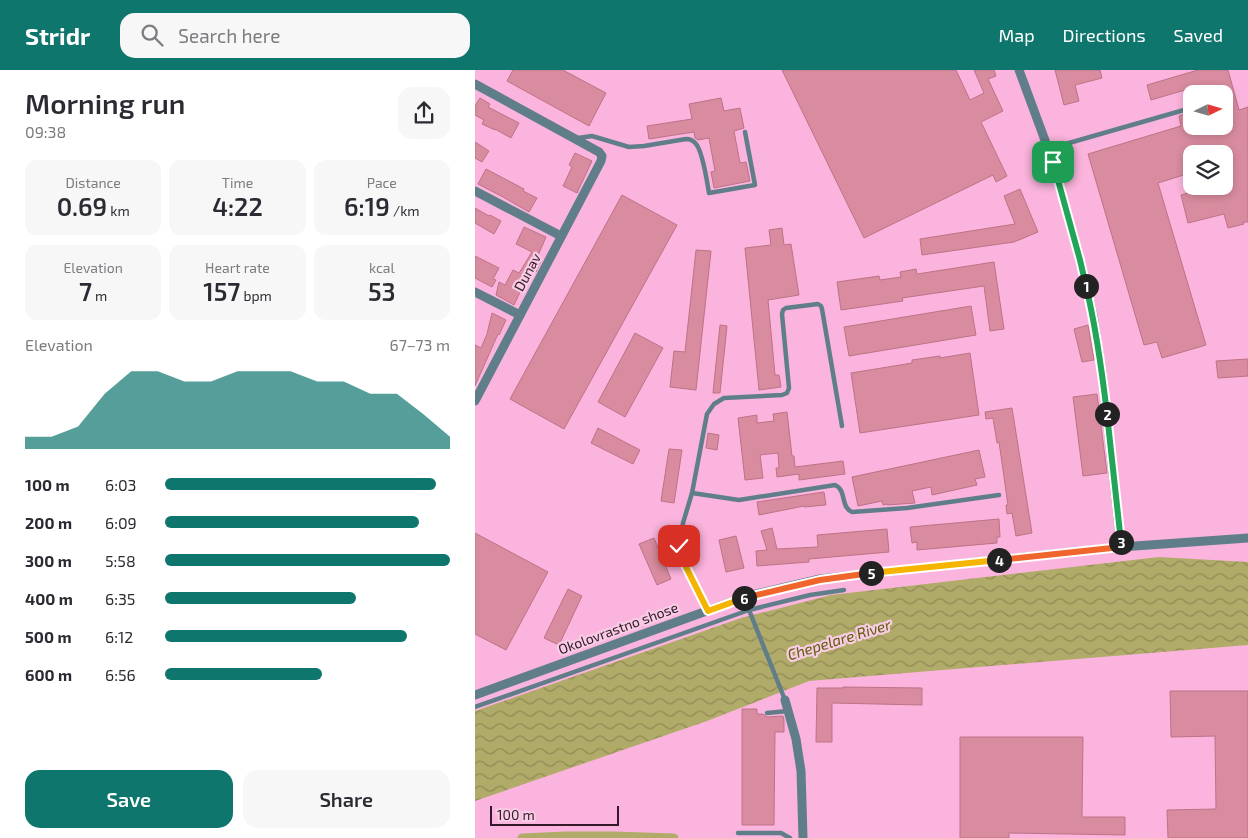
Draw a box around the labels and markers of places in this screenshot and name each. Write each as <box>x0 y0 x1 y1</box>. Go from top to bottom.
pin <box>1032 141 1074 183</box>
pin: 1 <box>1073 274 1099 298</box>
pin: 2 <box>1095 402 1119 426</box>
pin <box>658 525 700 567</box>
pin: 3 <box>1109 530 1133 554</box>
pin: 4 <box>987 548 1011 572</box>
pin: 5 <box>859 560 883 586</box>
pin: 6 <box>731 586 757 610</box>

